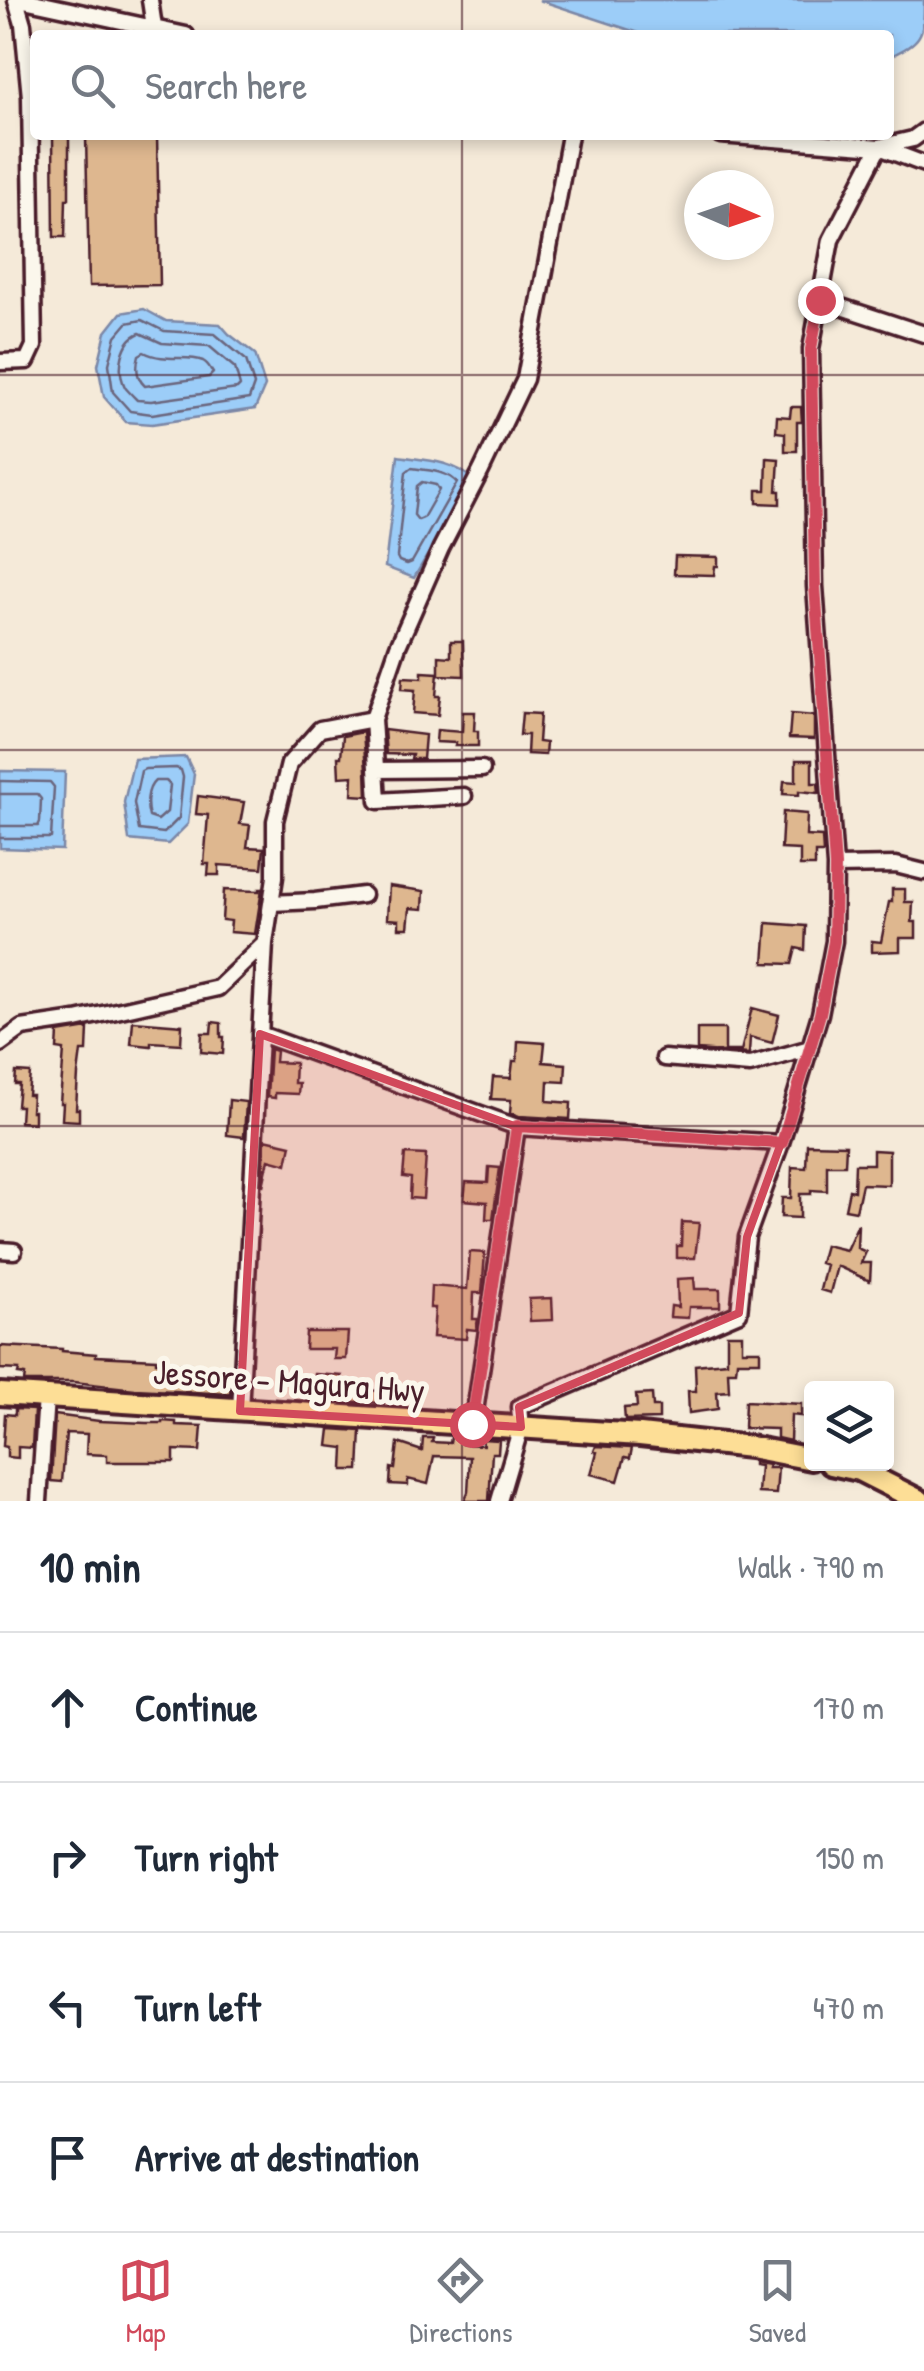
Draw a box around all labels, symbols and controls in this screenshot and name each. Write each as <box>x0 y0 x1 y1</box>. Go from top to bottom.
search box <box>30 30 894 140</box>
icon: search <box>65 58 120 113</box>
text: Search here <box>145 59 307 111</box>
north arrow <box>684 170 774 260</box>
route end <box>798 278 844 324</box>
street label: Jessore - Magura Hwy <box>152 1348 427 1413</box>
map controls <box>804 1381 894 1471</box>
button: layers <box>804 1381 894 1471</box>
route start <box>450 1402 496 1448</box>
text: 10 min <box>40 1538 141 1595</box>
text: Walk · 790 m <box>738 1545 884 1588</box>
icon: ahead <box>40 1680 95 1735</box>
text: Continue <box>135 1681 257 1733</box>
text: 170 m <box>813 1686 884 1729</box>
icon: right <box>40 1830 95 1885</box>
text: Turn right <box>135 1831 278 1883</box>
text: 150 m <box>815 1836 884 1879</box>
icon: left <box>40 1980 95 2035</box>
text: Turn left <box>135 1981 260 2033</box>
text: 470 m <box>813 1986 884 2029</box>
icon: arrive <box>40 2130 95 2185</box>
text: Arrive at destination <box>135 2131 419 2183</box>
tab: Map <box>118 2253 173 2351</box>
tab: Directions <box>409 2253 512 2351</box>
tab: Saved <box>749 2253 806 2351</box>

